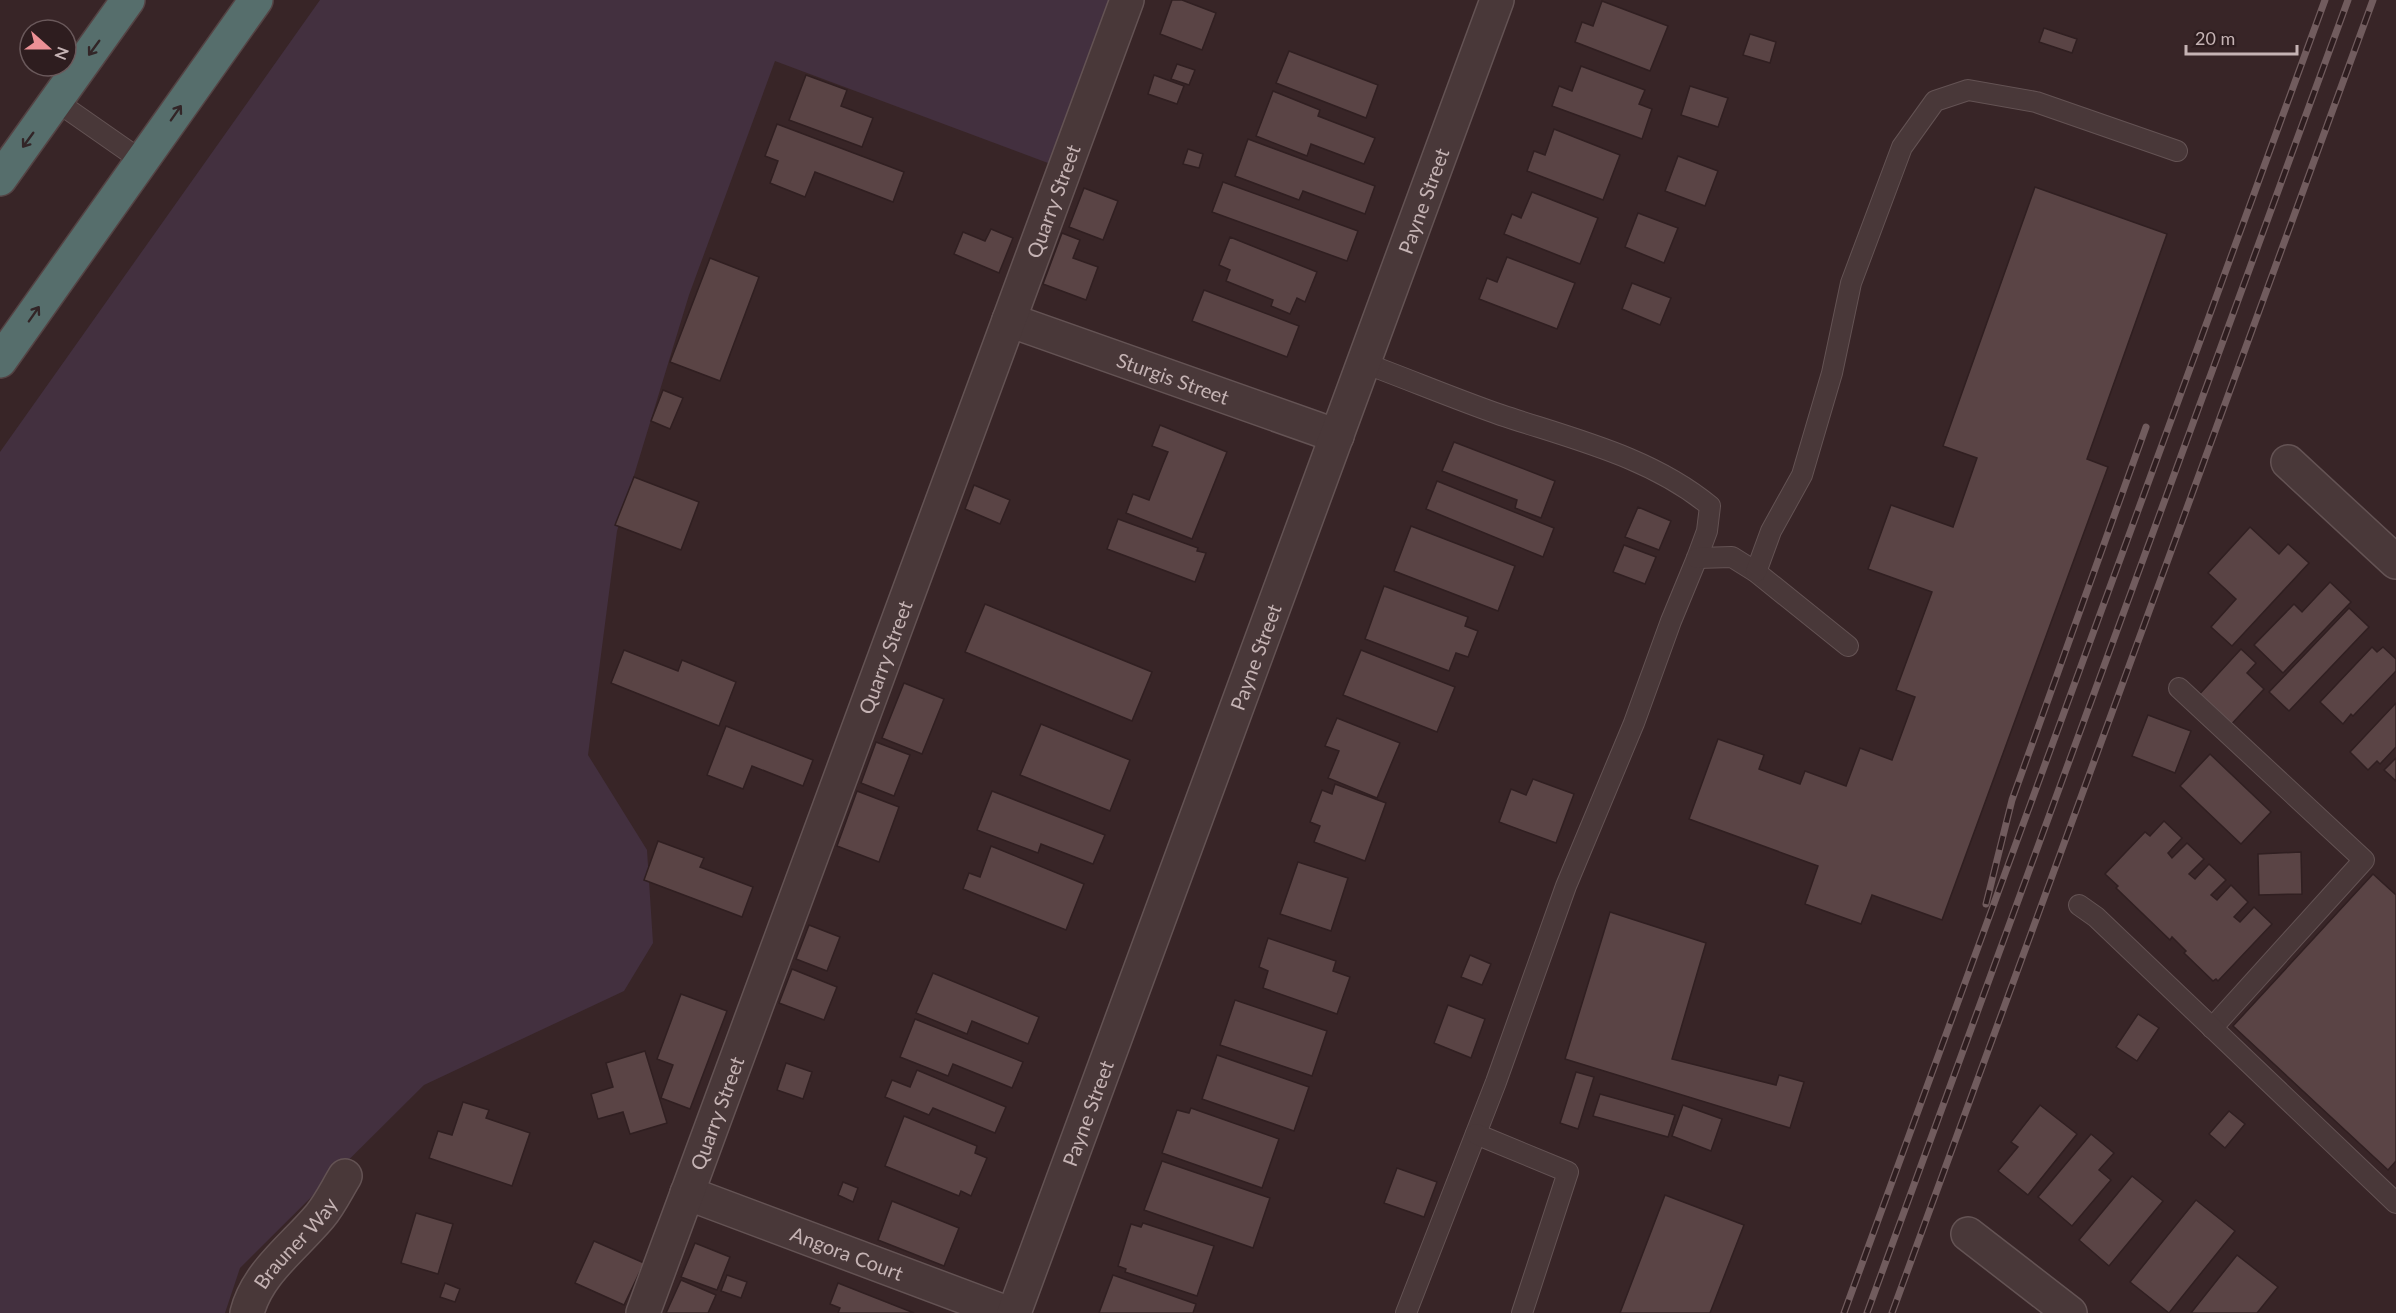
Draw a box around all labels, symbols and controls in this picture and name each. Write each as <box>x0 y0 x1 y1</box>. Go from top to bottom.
north arrow <box>18 18 78 78</box>
scale bar <box>2186 18 2297 56</box>
text: 20 m <box>2195 27 2235 49</box>
one-way arrow <box>88 39 100 55</box>
text: N <box>51 44 74 63</box>
one-way arrow <box>170 106 182 122</box>
one-way arrow <box>22 131 34 147</box>
street label: Quarry Street <box>1021 141 1085 261</box>
street label: Payne Street <box>1393 145 1454 257</box>
one-way arrow <box>28 306 40 322</box>
street label: Sturgis Street <box>1114 347 1232 409</box>
street label: Quarry Street <box>853 597 917 717</box>
street label: Payne Street <box>1225 601 1286 713</box>
street label: Quarry Street <box>685 1053 749 1173</box>
street label: Payne Street <box>1057 1057 1118 1169</box>
street label: Brauner Way <box>248 1192 342 1293</box>
street label: Angora Court <box>787 1221 907 1285</box>

